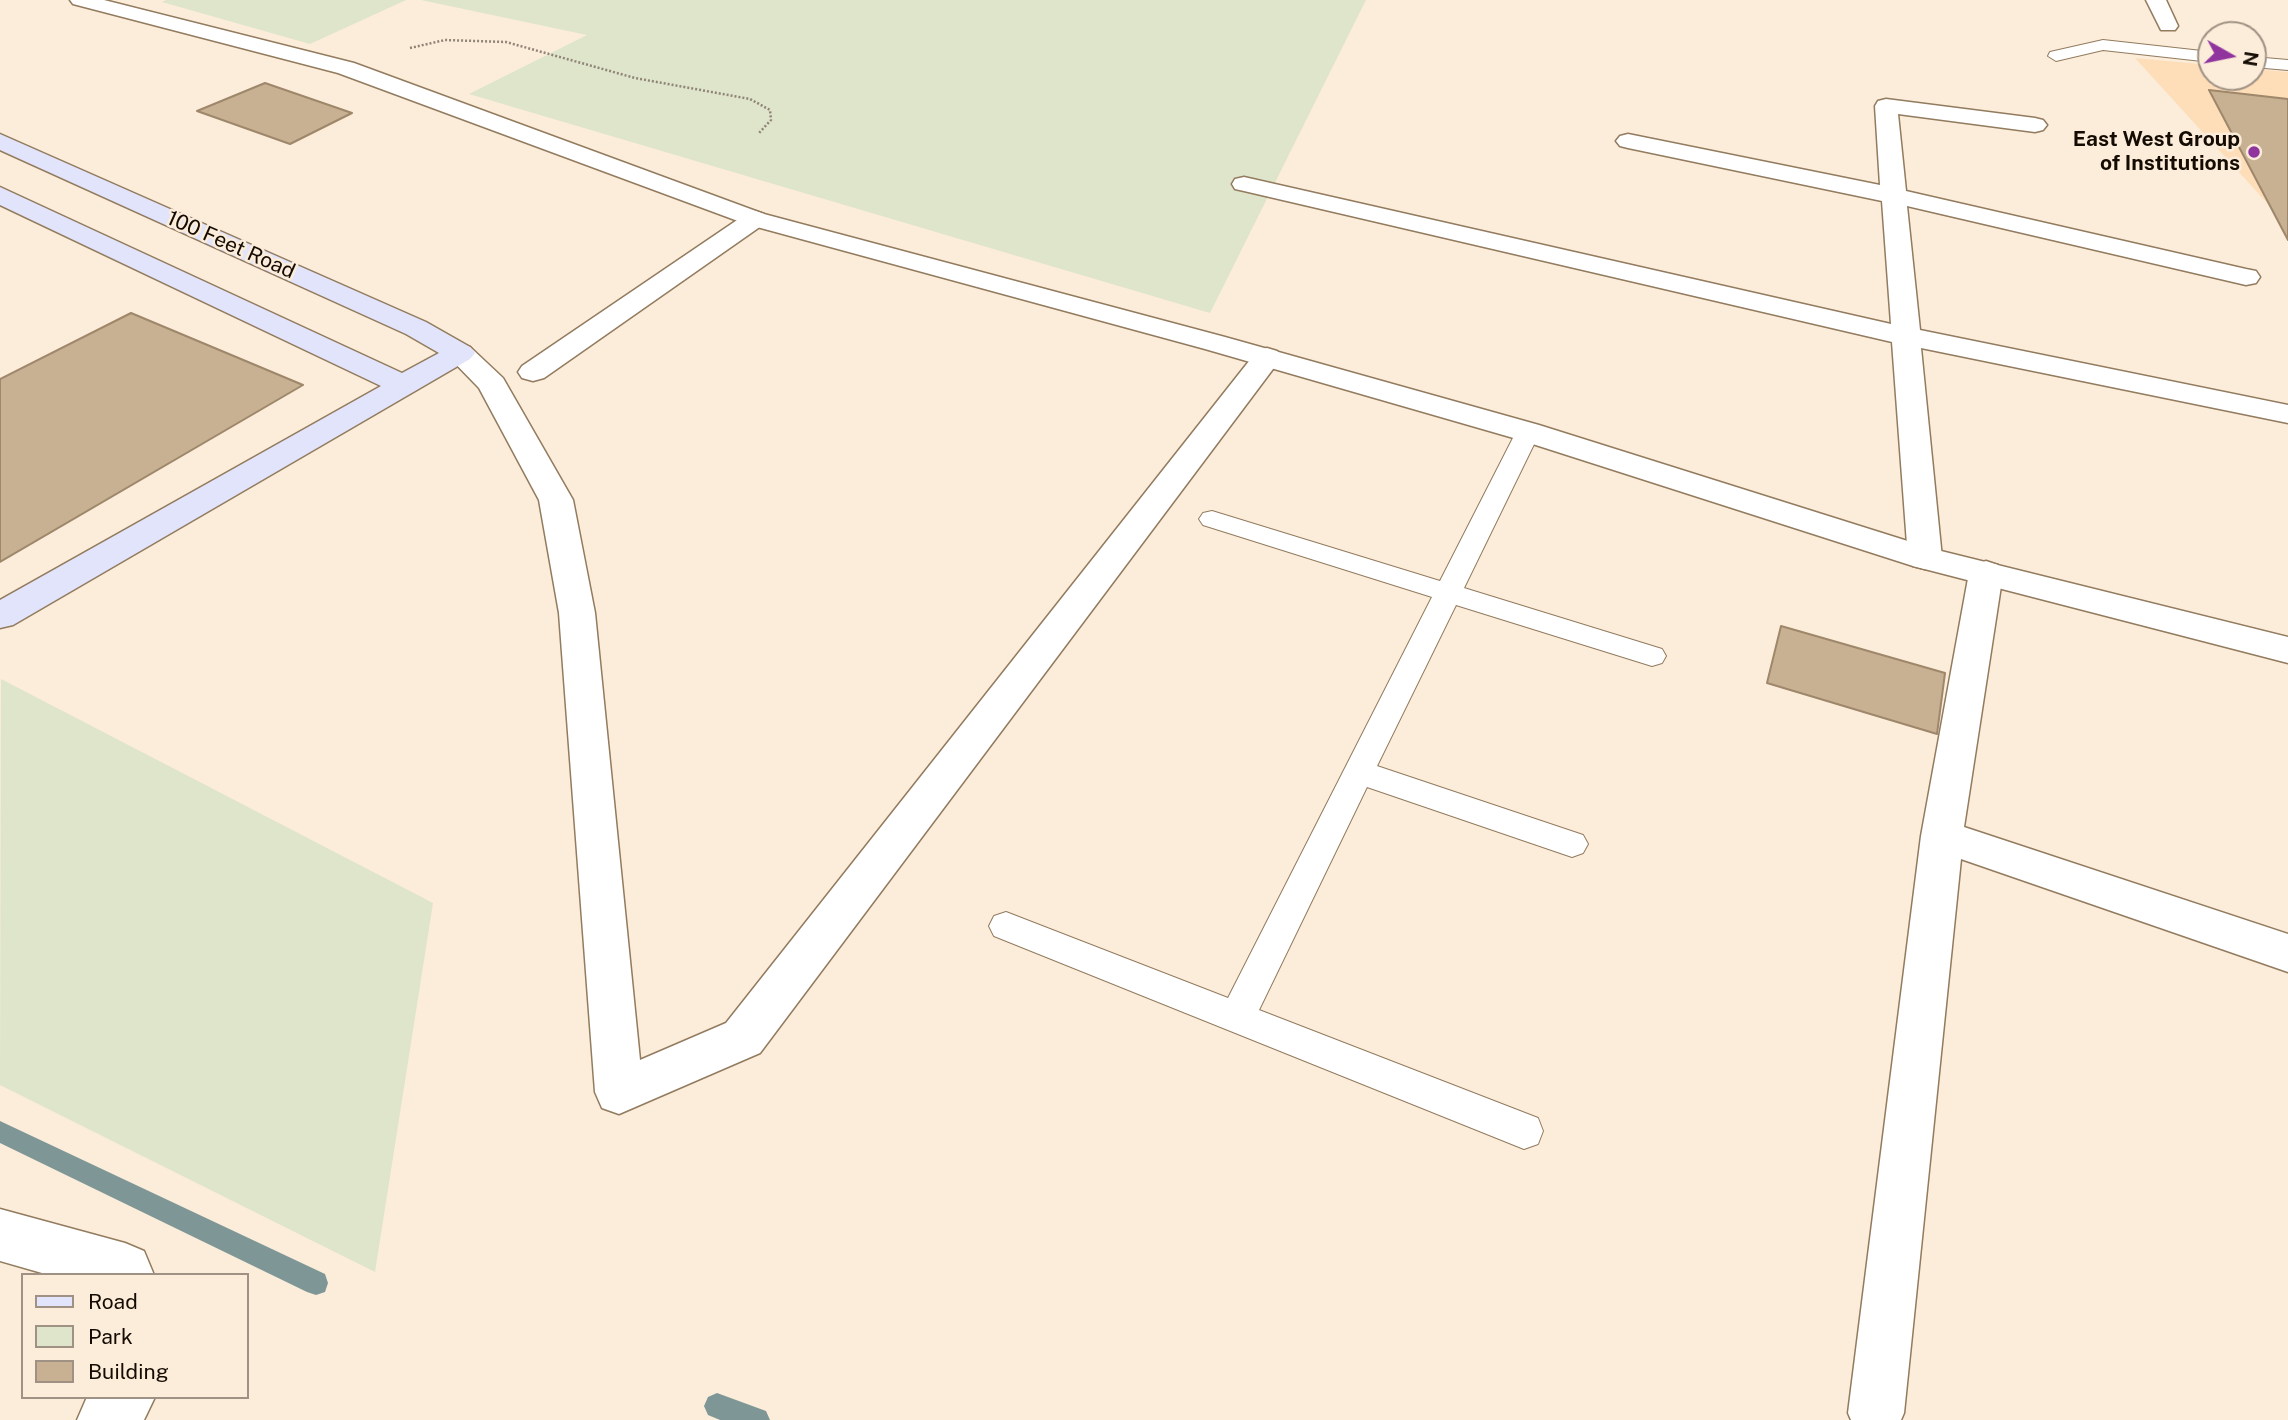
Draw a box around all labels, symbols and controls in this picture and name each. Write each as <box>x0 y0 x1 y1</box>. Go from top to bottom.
north arrow <box>2197 21 2267 91</box>
text: N <box>2239 50 2263 68</box>
place label: East West Group of Institutions <box>2073 127 2240 177</box>
marker: East West Group of Institutions <box>2246 144 2262 160</box>
street label: 100 Feet Road <box>163 205 299 285</box>
legend <box>21 1273 248 1399</box>
text: Road <box>88 1289 138 1314</box>
text: Park <box>88 1324 133 1349</box>
text: Building <box>88 1359 169 1384</box>

